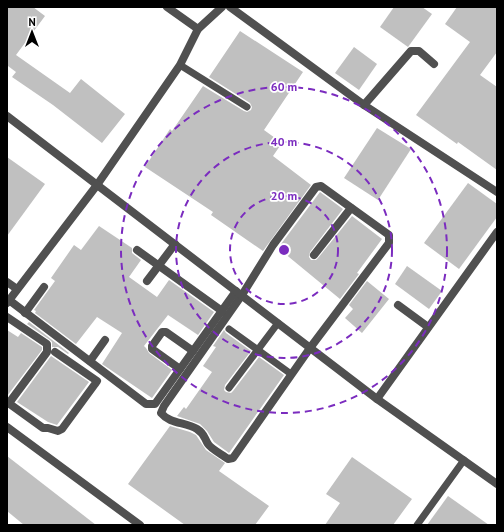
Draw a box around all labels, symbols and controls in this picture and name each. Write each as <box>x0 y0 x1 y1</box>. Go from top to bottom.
north arrow <box>12 12 52 52</box>
text: N <box>28 15 36 29</box>
text: 60 m <box>271 79 297 94</box>
text: 40 m <box>271 134 297 149</box>
text: 20 m <box>271 188 297 203</box>
centre of rings <box>277 243 291 257</box>

